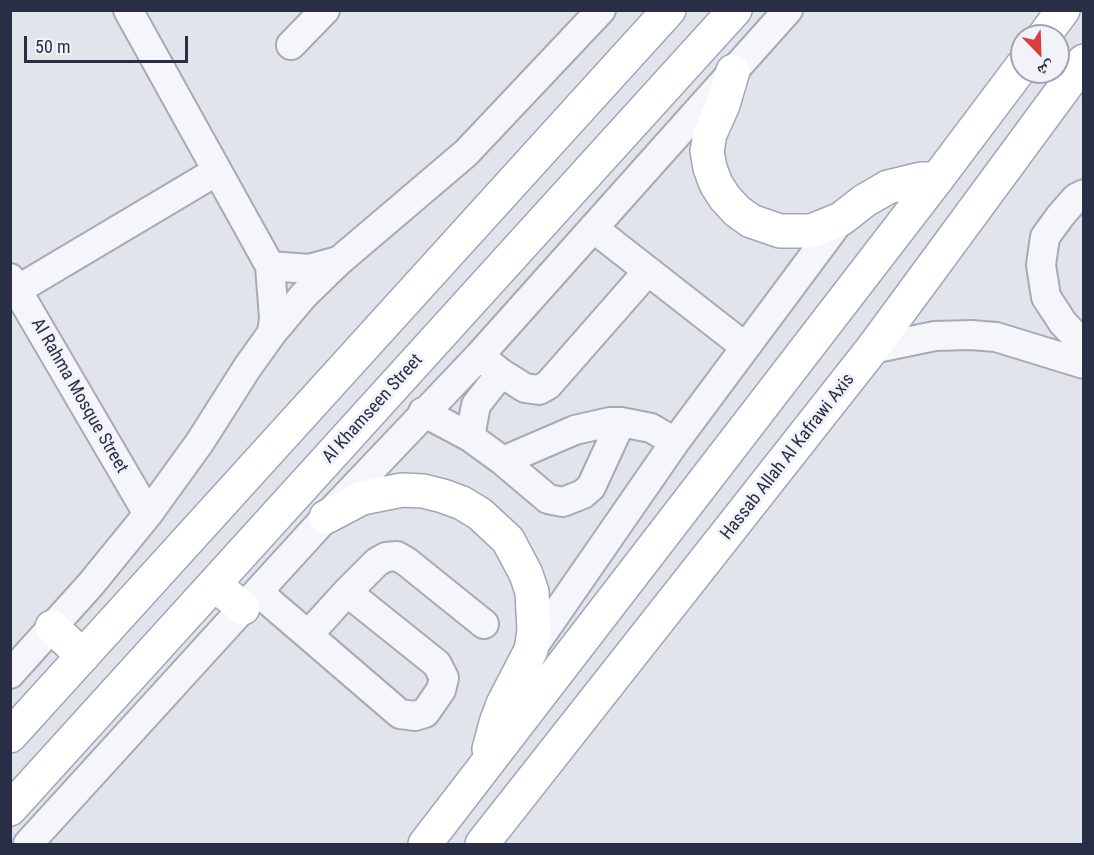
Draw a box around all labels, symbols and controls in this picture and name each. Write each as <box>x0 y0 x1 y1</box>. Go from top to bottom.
scale bar <box>27 24 190 62</box>
north arrow <box>1010 24 1070 84</box>
text: 50 m <box>35 36 70 57</box>
text: ش <box>1035 57 1058 81</box>
street label: Al Rahma Mosque Street <box>26 315 132 477</box>
street label: Al Khamseen Street <box>318 350 428 468</box>
street label: Hassab Allah Al Kafrawi Axis <box>716 370 860 544</box>

